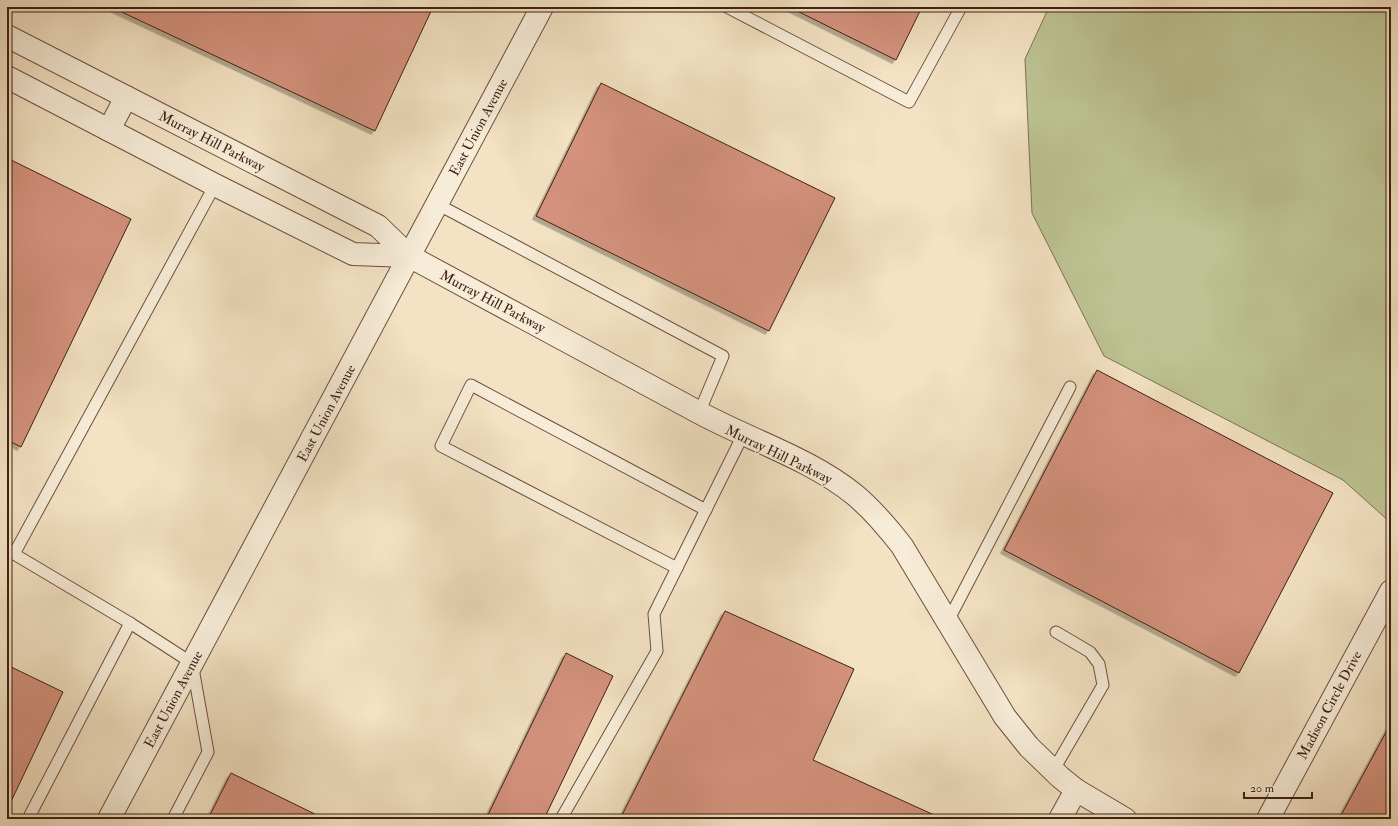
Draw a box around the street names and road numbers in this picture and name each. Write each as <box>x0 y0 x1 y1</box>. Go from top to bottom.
street label: East Union Avenue <box>446 76 511 179</box>
street label: Murray Hill Parkway <box>155 107 268 177</box>
street label: Murray Hill Parkway <box>437 267 549 338</box>
street label: East Union Avenue <box>294 362 359 465</box>
street label: Murray Hill Parkway <box>722 421 836 489</box>
street label: East Union Avenue <box>141 648 206 751</box>
street label: Madison Circle Drive <box>1294 648 1365 762</box>

